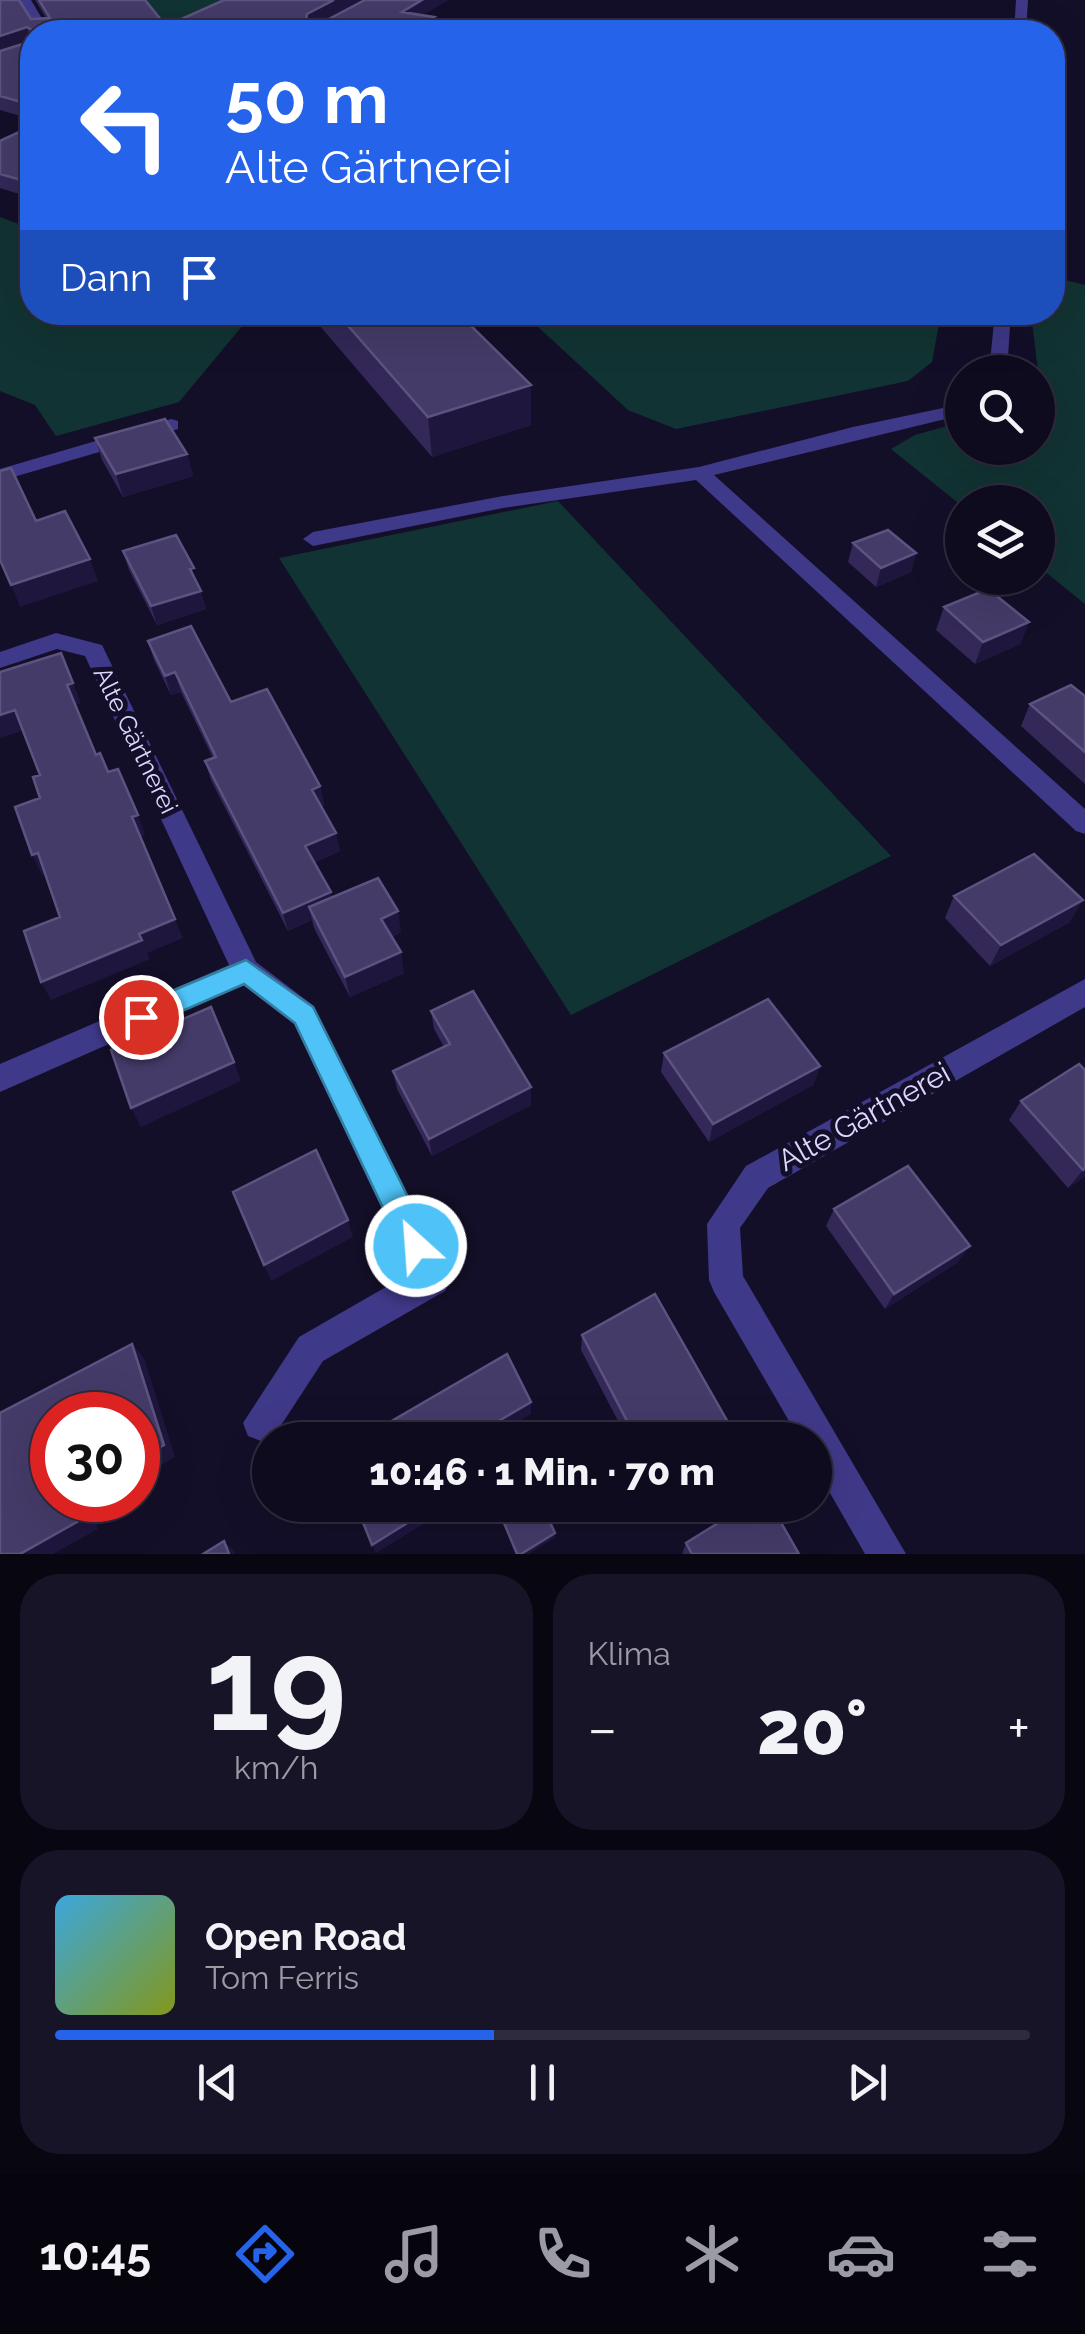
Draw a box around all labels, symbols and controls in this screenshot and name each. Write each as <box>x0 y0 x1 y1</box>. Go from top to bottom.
text: 50 m <box>225 57 389 139</box>
icon: left <box>60 60 190 190</box>
text: Alte Gärtnerei <box>225 141 512 194</box>
icon: arrive <box>172 250 227 305</box>
text: Dann <box>60 255 152 300</box>
map controls <box>945 355 1055 595</box>
button: search <box>945 355 1055 465</box>
button: layers <box>945 485 1055 595</box>
street label: Alte Gärtnerei <box>88 662 184 818</box>
pin <box>99 975 184 1060</box>
icon: arrive <box>114 990 169 1045</box>
street label: Alte Gärtnerei <box>772 1055 956 1178</box>
position arrow <box>364 1194 468 1298</box>
speed limit sign: 30 <box>30 1392 160 1522</box>
text: 10:46 · 1 Min. · 70 m <box>369 1449 715 1494</box>
text: 19 <box>206 1608 347 1760</box>
text: Klima <box>588 1635 671 1672</box>
text: 20° <box>757 1683 867 1772</box>
text: − <box>588 1696 617 1761</box>
text: + <box>1007 1696 1030 1761</box>
text: km/h <box>234 1749 318 1786</box>
text: Open Road <box>205 1914 406 1959</box>
text: Tom Ferris <box>205 1959 359 1996</box>
icon: previous <box>190 2055 245 2110</box>
icon: pause <box>515 2055 570 2110</box>
icon: next <box>840 2055 895 2110</box>
icon: directions <box>230 2219 300 2289</box>
icon: music <box>379 2219 449 2289</box>
icon: phone <box>528 2219 598 2289</box>
icon: climate <box>677 2219 747 2289</box>
icon: car <box>826 2219 896 2289</box>
icon: filters <box>975 2219 1045 2289</box>
text: 10:45 <box>40 2228 151 2281</box>

